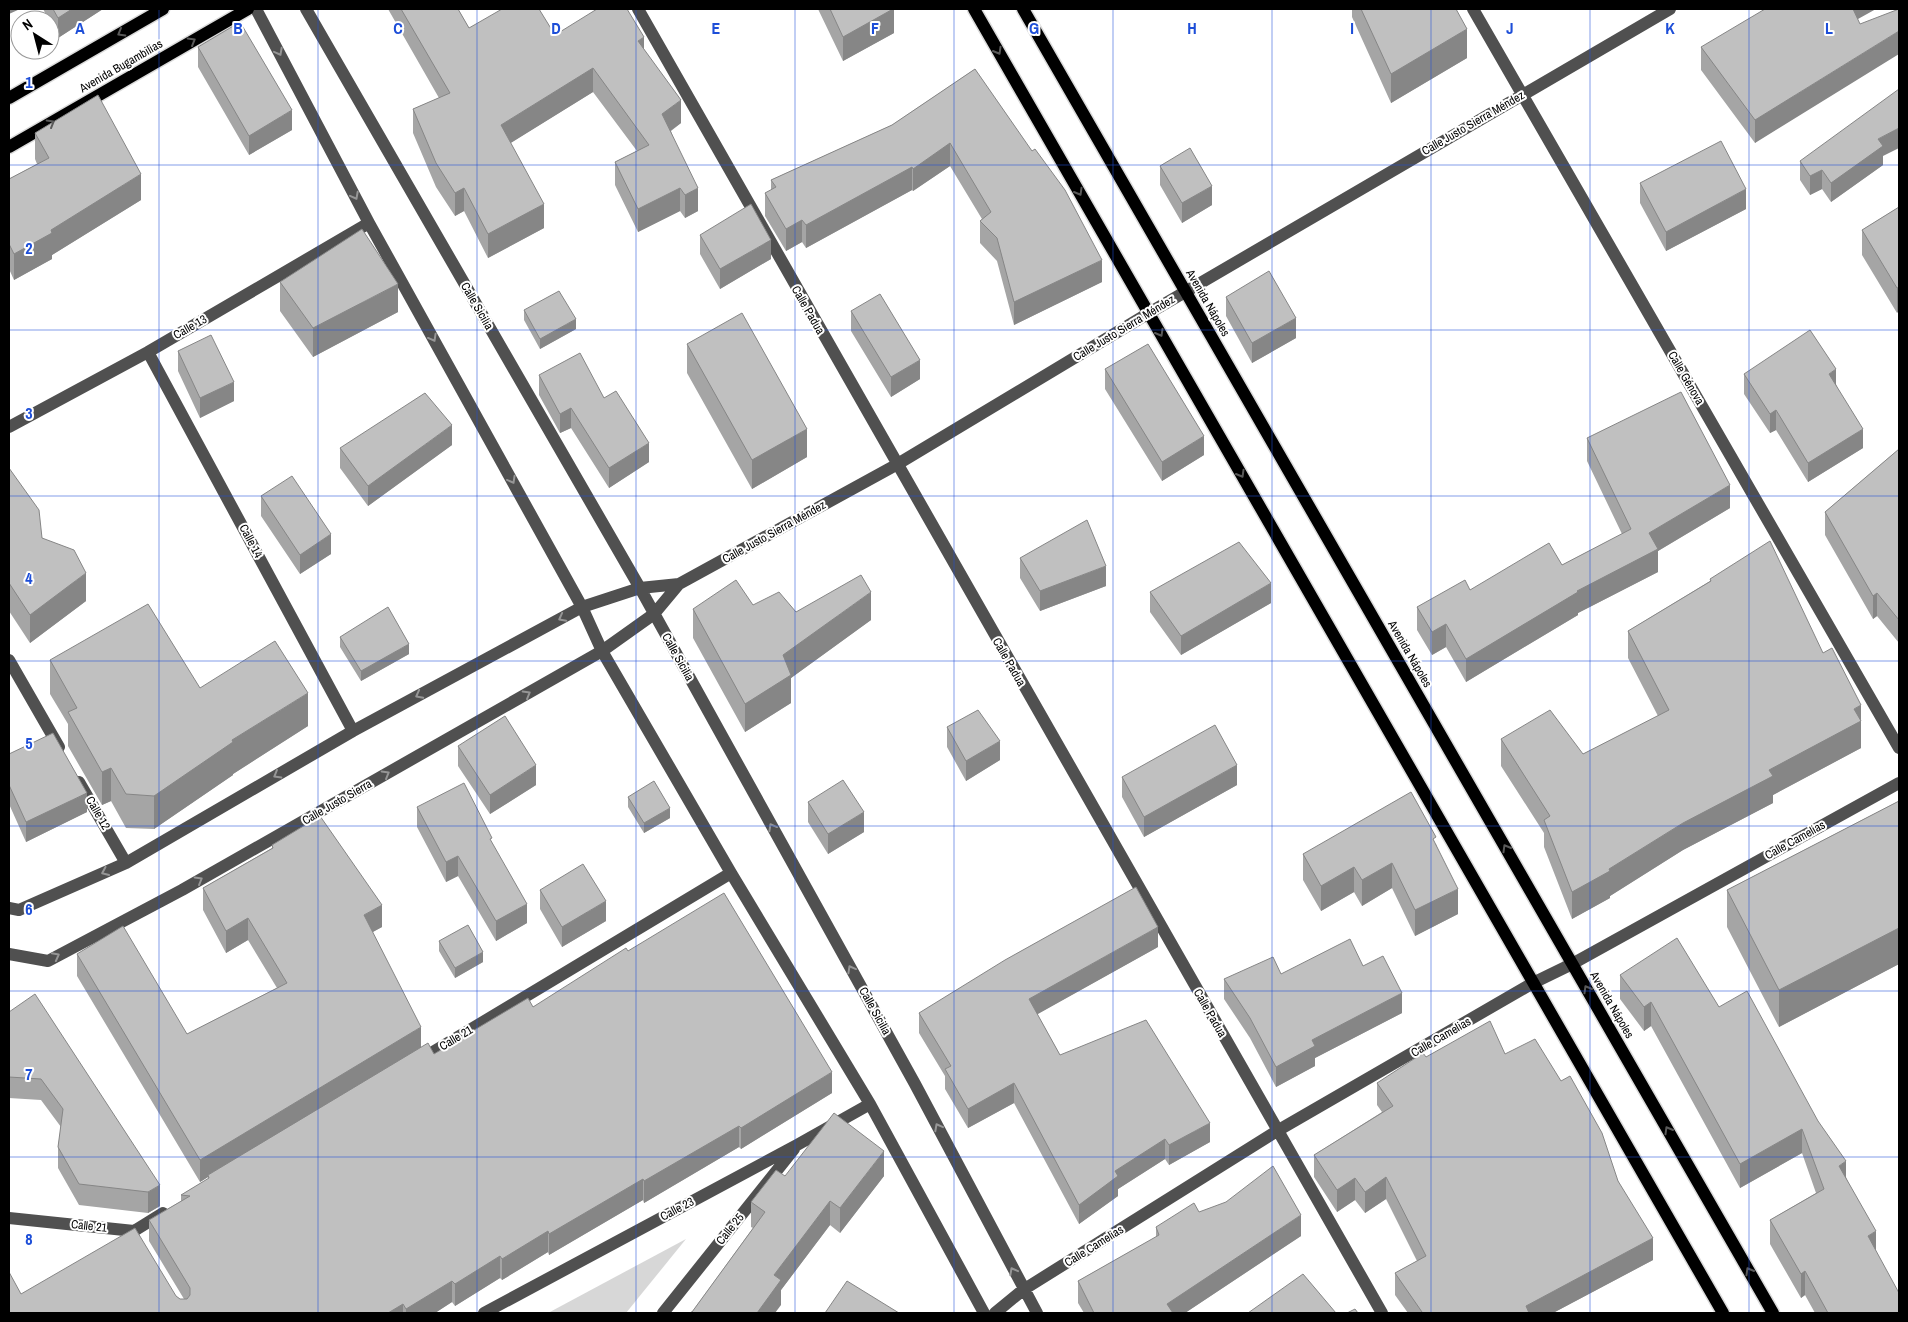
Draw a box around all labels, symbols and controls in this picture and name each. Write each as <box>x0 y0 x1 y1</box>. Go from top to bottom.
north arrow <box>10 10 60 60</box>
text: N <box>19 15 36 34</box>
text: A <box>75 17 85 39</box>
text: B <box>233 17 243 39</box>
text: C <box>393 17 403 39</box>
text: D <box>551 17 561 39</box>
text: E <box>712 17 721 39</box>
text: F <box>871 17 879 39</box>
text: G <box>1029 17 1039 39</box>
text: H <box>1187 17 1197 39</box>
text: I <box>1350 17 1354 39</box>
text: J <box>1506 17 1514 39</box>
text: K <box>1665 17 1675 39</box>
text: L <box>1825 17 1833 39</box>
one-way arrow <box>118 27 127 37</box>
street label: Avenida Bugambilias <box>76 36 165 97</box>
one-way arrow <box>186 38 195 48</box>
one-way arrow <box>992 46 1002 55</box>
one-way arrow <box>273 47 283 56</box>
text: 1 <box>25 71 33 93</box>
street label: Calle Justo Sierra Méndez <box>1419 87 1527 159</box>
one-way arrow <box>45 119 54 129</box>
one-way arrow <box>1073 186 1083 195</box>
one-way arrow <box>349 190 359 199</box>
text: 2 <box>25 237 33 259</box>
street label: Avenida Nápoles <box>1182 266 1234 339</box>
street label: Calle Sicilia <box>457 279 497 333</box>
street label: Calle Padua <box>788 283 829 338</box>
street label: Calle Justo Sierra Méndez <box>1070 291 1178 365</box>
street label: Calle 13 <box>170 311 210 343</box>
one-way arrow <box>1154 327 1164 336</box>
one-way arrow <box>427 333 437 342</box>
street label: Calle Génova <box>1664 348 1708 408</box>
text: 3 <box>25 402 33 424</box>
one-way arrow <box>1235 468 1245 477</box>
one-way arrow <box>506 475 516 484</box>
street label: Calle Justo Sierra Méndez <box>719 497 829 567</box>
street label: Calle 14 <box>235 521 267 561</box>
text: 4 <box>25 567 33 589</box>
one-way arrow <box>558 612 567 622</box>
street label: Avenida Nápoles <box>1384 617 1436 690</box>
street label: Calle Sicilia <box>658 630 698 684</box>
street label: Calle Padua <box>989 635 1030 690</box>
one-way arrow <box>415 689 424 699</box>
one-way arrow <box>522 690 531 700</box>
text: 5 <box>25 732 33 754</box>
one-way arrow <box>274 768 283 778</box>
one-way arrow <box>381 770 390 780</box>
street label: Calle Justo Sierra <box>299 775 375 828</box>
street label: Calle 12 <box>82 793 114 833</box>
street label: Calle Camelias <box>1762 817 1828 863</box>
one-way arrow <box>768 823 778 832</box>
one-way arrow <box>1502 845 1512 854</box>
one-way arrow <box>101 865 110 876</box>
one-way arrow <box>194 877 203 887</box>
text: 6 <box>25 898 33 920</box>
one-way arrow <box>51 952 60 962</box>
one-way arrow <box>847 965 857 974</box>
street label: Avenida Nápoles <box>1586 968 1638 1041</box>
street label: Calle Sicilia <box>855 984 895 1038</box>
street label: Calle Padua <box>1190 986 1231 1041</box>
one-way arrow <box>1583 986 1593 995</box>
street label: Calle Camelias <box>1408 1013 1474 1061</box>
street label: Calle 21 <box>436 1022 476 1054</box>
text: 7 <box>25 1063 33 1085</box>
one-way arrow <box>934 1123 944 1132</box>
one-way arrow <box>1664 1127 1674 1136</box>
street label: Calle 23 <box>657 1193 697 1225</box>
street label: Calle 25 <box>712 1210 748 1248</box>
street label: Calle 21 <box>70 1216 108 1236</box>
street label: Calle Camelias <box>1061 1222 1127 1270</box>
text: 8 <box>25 1228 33 1250</box>
one-way arrow <box>1009 1267 1019 1276</box>
one-way arrow <box>1745 1267 1755 1276</box>

